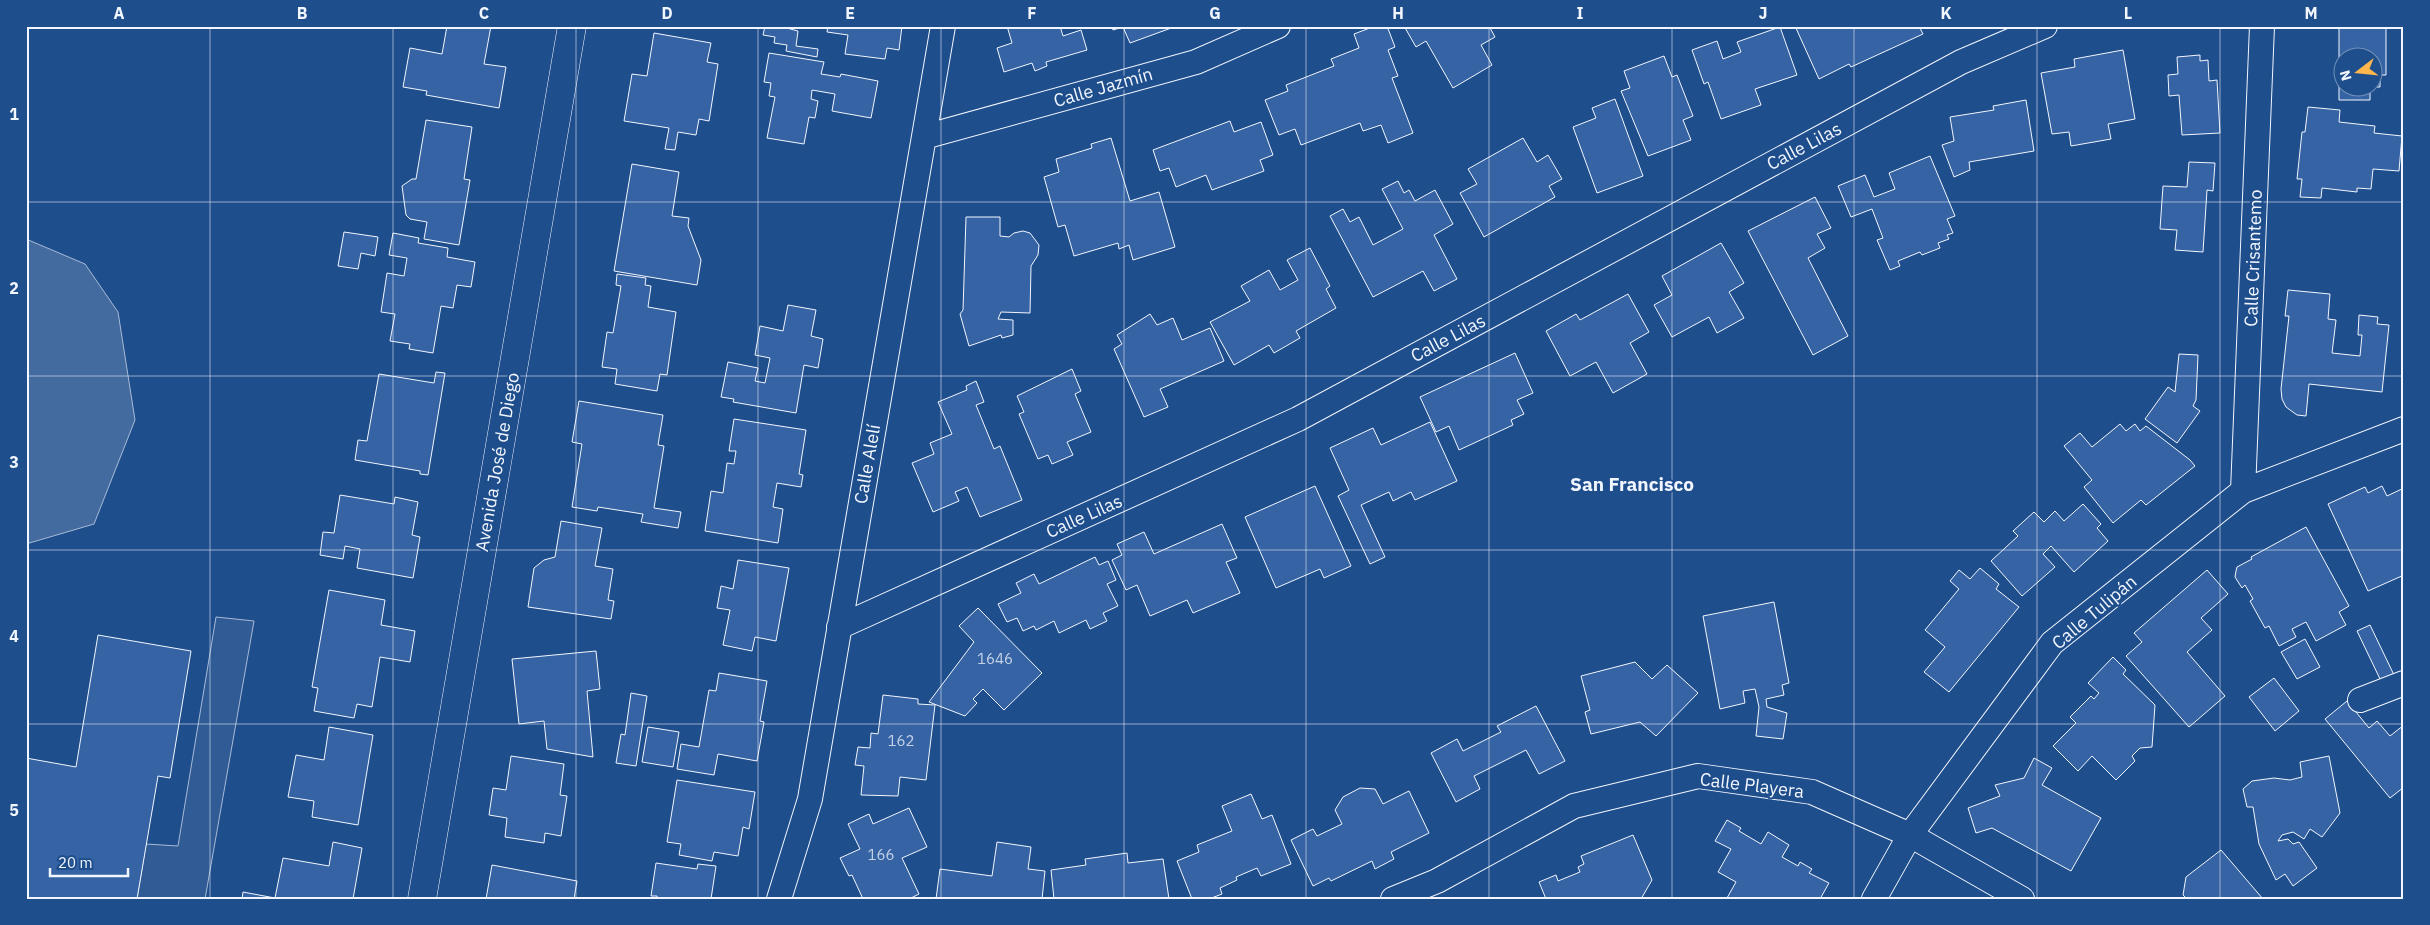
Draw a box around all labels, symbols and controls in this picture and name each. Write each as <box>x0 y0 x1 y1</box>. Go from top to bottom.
text: A <box>114 3 125 23</box>
text: B <box>297 3 308 23</box>
text: C <box>479 3 489 23</box>
text: D <box>661 3 673 23</box>
text: E <box>845 3 855 23</box>
text: F <box>1027 3 1037 23</box>
text: G <box>1209 3 1221 23</box>
text: H <box>1392 3 1404 23</box>
text: I <box>1577 3 1584 23</box>
text: J <box>1759 3 1767 23</box>
text: K <box>1940 3 1952 23</box>
text: L <box>2124 3 2132 23</box>
text: M <box>2304 3 2318 23</box>
north arrow <box>2332 48 2382 98</box>
street label: Calle Jazmín <box>1051 62 1155 112</box>
text: N <box>2335 68 2356 83</box>
text: 1 <box>9 104 19 124</box>
street label: Calle Lilas <box>1763 117 1845 175</box>
street label: Calle Crisantemo <box>2239 189 2267 327</box>
text: 2 <box>9 278 19 298</box>
street label: Calle Lilas <box>1407 309 1489 367</box>
street label: Avenida José de Diego <box>470 371 524 553</box>
street label: Calle Alelí <box>849 422 885 506</box>
text: 3 <box>9 452 19 472</box>
district label: San Francisco <box>1570 472 1694 496</box>
street label: Calle Lilas <box>1042 489 1126 543</box>
street label: Calle Tulipán <box>2047 570 2141 654</box>
text: 4 <box>9 626 19 646</box>
house number: 1646 <box>977 649 1013 668</box>
house number: 162 <box>887 731 915 750</box>
street label: Calle Playera <box>1699 767 1806 803</box>
text: 5 <box>9 800 19 820</box>
scale bar <box>50 845 128 877</box>
house number: 166 <box>867 845 895 864</box>
text: 20 m <box>58 853 93 872</box>

